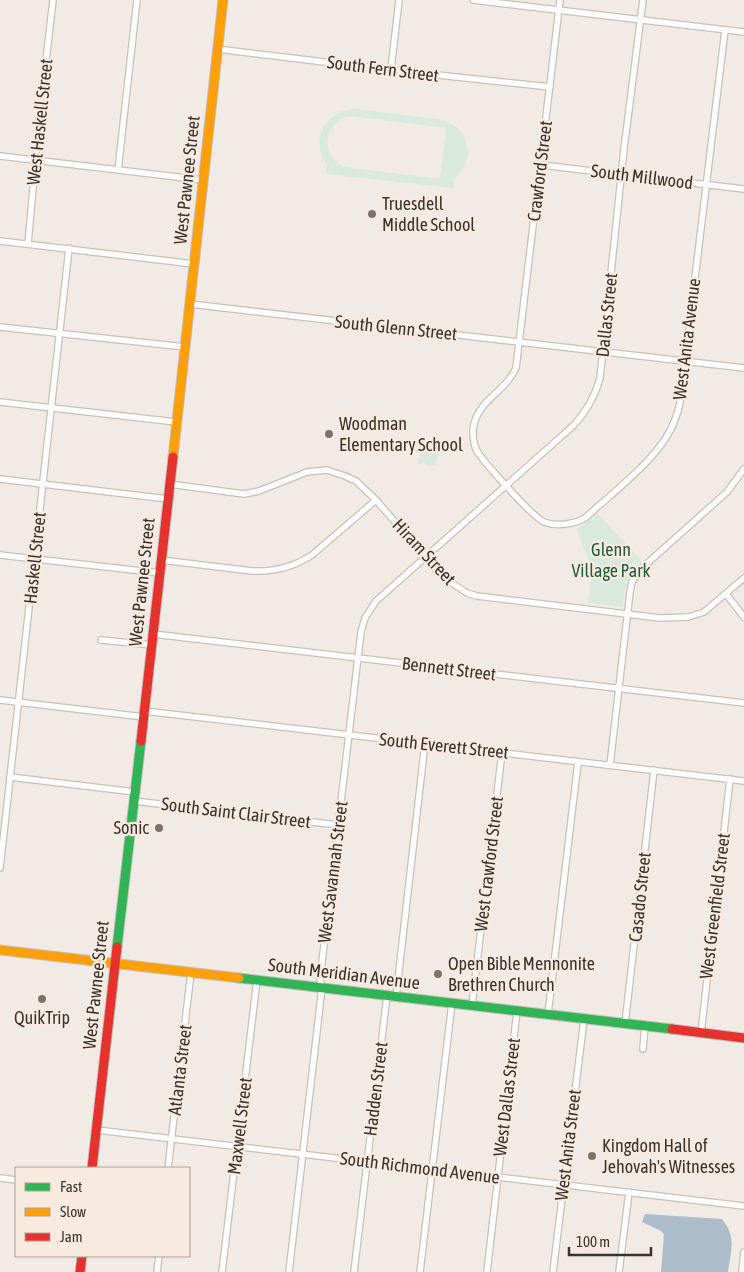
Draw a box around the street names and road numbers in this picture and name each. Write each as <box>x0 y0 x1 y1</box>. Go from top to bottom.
street label: South Fern Street <box>326 51 440 86</box>
street label: West Haskell Street <box>22 58 57 186</box>
street label: West Pawnee Street <box>169 115 204 245</box>
street label: Crawford Street <box>523 119 556 223</box>
street label: South Millwood <box>590 160 694 193</box>
street label: Dallas Street <box>592 272 621 358</box>
street label: West Anita Avenue <box>669 277 704 401</box>
street label: South Glenn Street <box>334 311 458 344</box>
street label: Haskell Street <box>19 511 50 605</box>
street label: Hiram Street <box>388 514 460 589</box>
street label: West Pawnee Street <box>124 517 159 647</box>
street label: Bennett Street <box>401 652 497 685</box>
street label: South Everett Street <box>378 728 510 763</box>
street label: South Saint Clair Street <box>160 793 312 832</box>
street label: West Crawford Street <box>470 795 507 933</box>
street label: West Savannah Street <box>313 800 352 944</box>
street label: West Greenfield Street <box>695 832 734 980</box>
street label: Casado Street <box>624 851 655 943</box>
street label: West Pawnee Street <box>78 920 113 1050</box>
street label: South Meridian Avenue <box>267 954 421 993</box>
street label: Atlanta Street <box>164 1023 195 1117</box>
street label: West Dallas Street <box>489 1036 524 1157</box>
street label: Hadden Street <box>359 1041 392 1137</box>
street label: Maxwell Street <box>223 1076 256 1176</box>
street label: West Anita Street <box>550 1088 585 1202</box>
street label: South Richmond Avenue <box>339 1147 501 1188</box>

